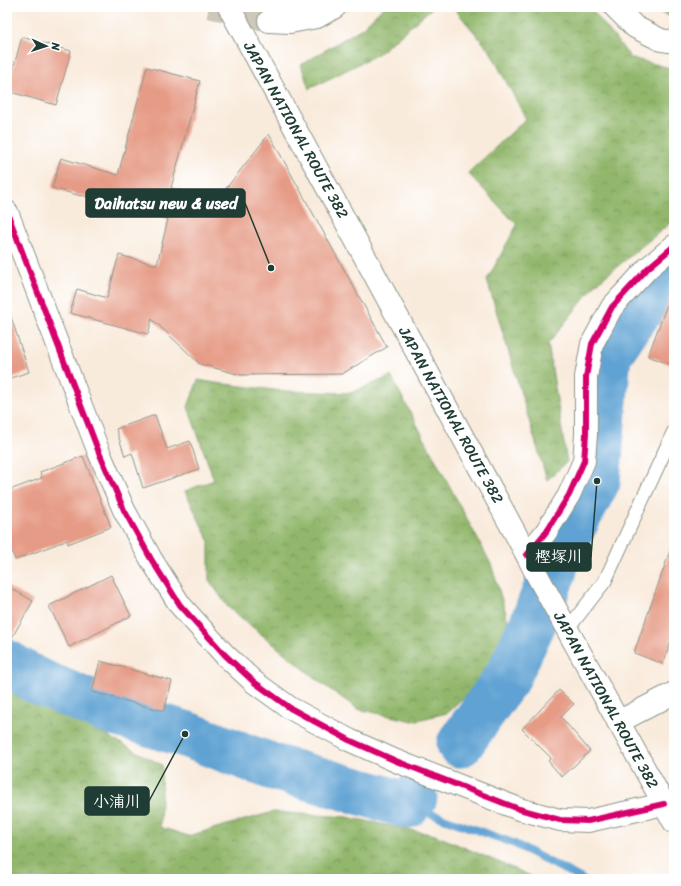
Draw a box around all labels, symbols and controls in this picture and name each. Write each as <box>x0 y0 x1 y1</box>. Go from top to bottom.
north arrow <box>26 26 66 66</box>
street label: JAPAN NATIONAL ROUTE 382 <box>236 36 356 224</box>
text: N <box>46 41 65 51</box>
callout: Daihatsu new & used <box>86 189 245 217</box>
text: Daihatsu new & used <box>95 189 239 218</box>
street label: JAPAN NATIONAL ROUTE 382 <box>391 321 511 509</box>
text: 樫塚川 <box>535 542 583 571</box>
callout: 樫塚川 <box>527 543 591 571</box>
street label: JAPAN NATIONAL ROUTE 382 <box>546 606 666 794</box>
callout: 小浦川 <box>85 787 149 815</box>
text: 小浦川 <box>93 787 141 816</box>

